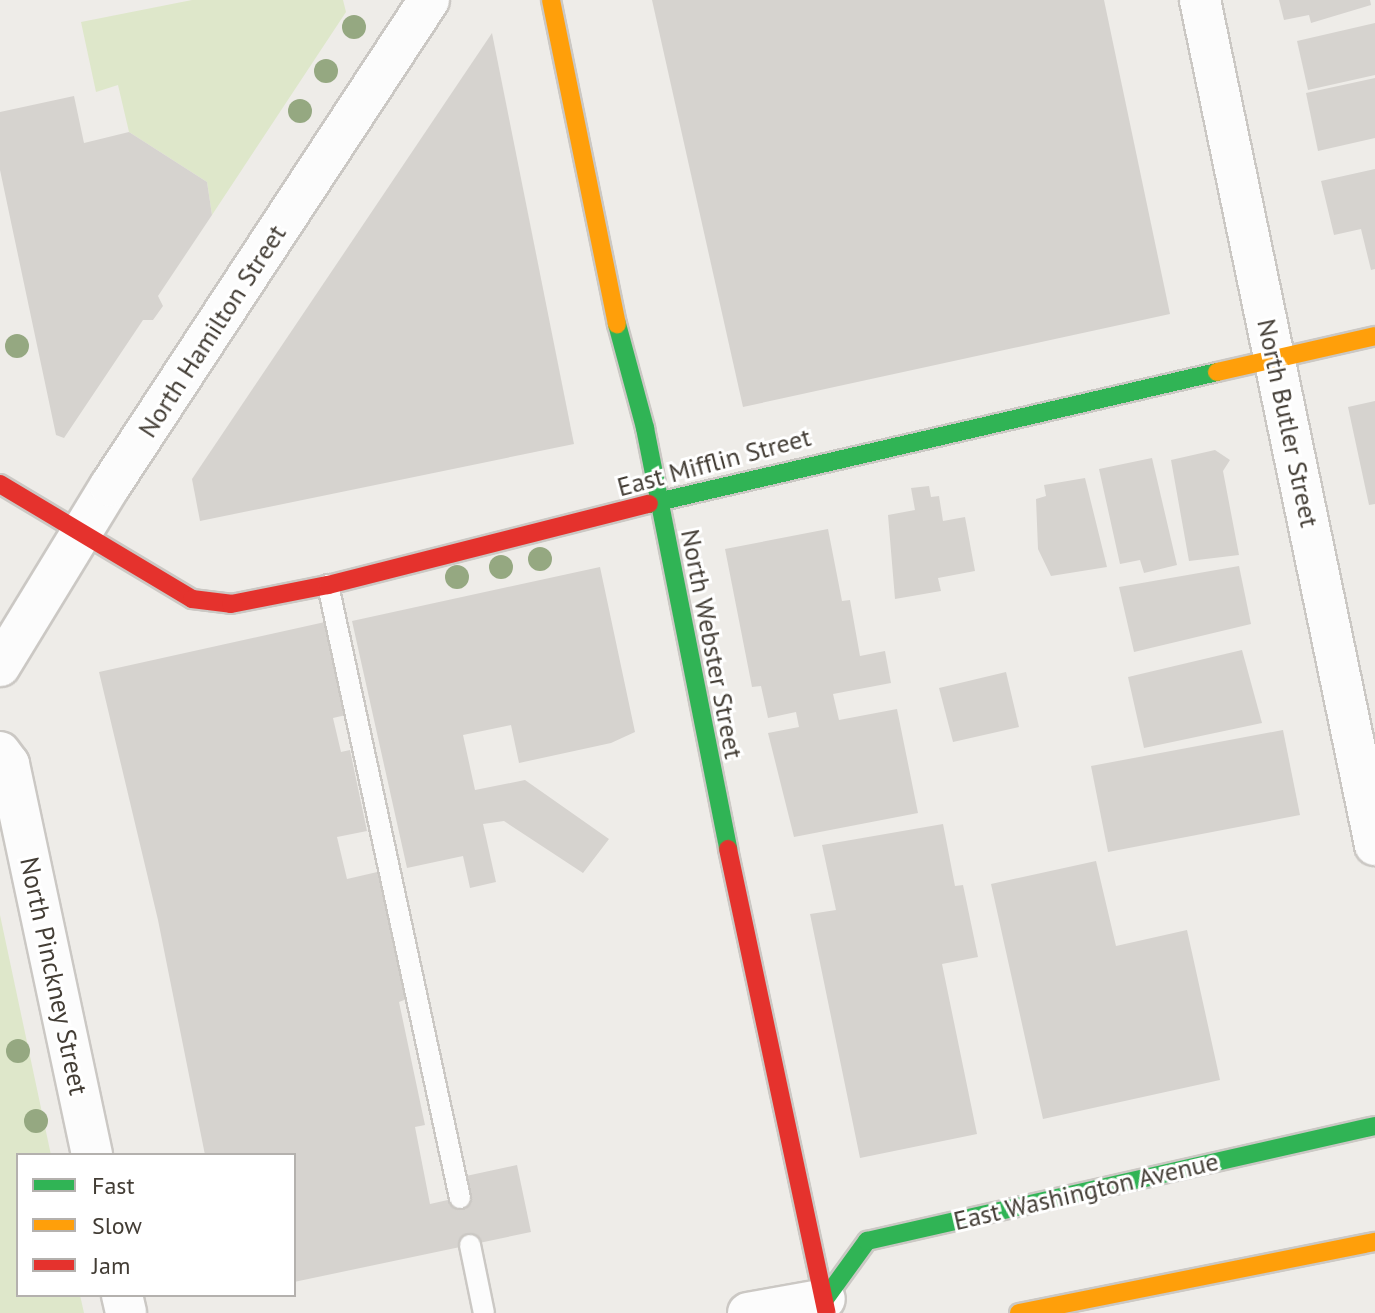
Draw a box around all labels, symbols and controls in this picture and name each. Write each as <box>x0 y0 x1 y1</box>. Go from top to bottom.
street label: North Hamilton Street <box>132 219 292 443</box>
street label: North Butler Street <box>1251 316 1325 530</box>
street label: East Mifflin Street <box>614 421 814 503</box>
street label: North Webster Street <box>674 526 750 762</box>
street label: North Pinckney Street <box>13 854 95 1098</box>
street label: East Washington Avenue <box>950 1145 1222 1237</box>
legend <box>16 1153 296 1297</box>
text: Fast <box>92 1170 135 1201</box>
text: Slow <box>92 1210 142 1241</box>
text: Jam <box>92 1250 130 1281</box>

